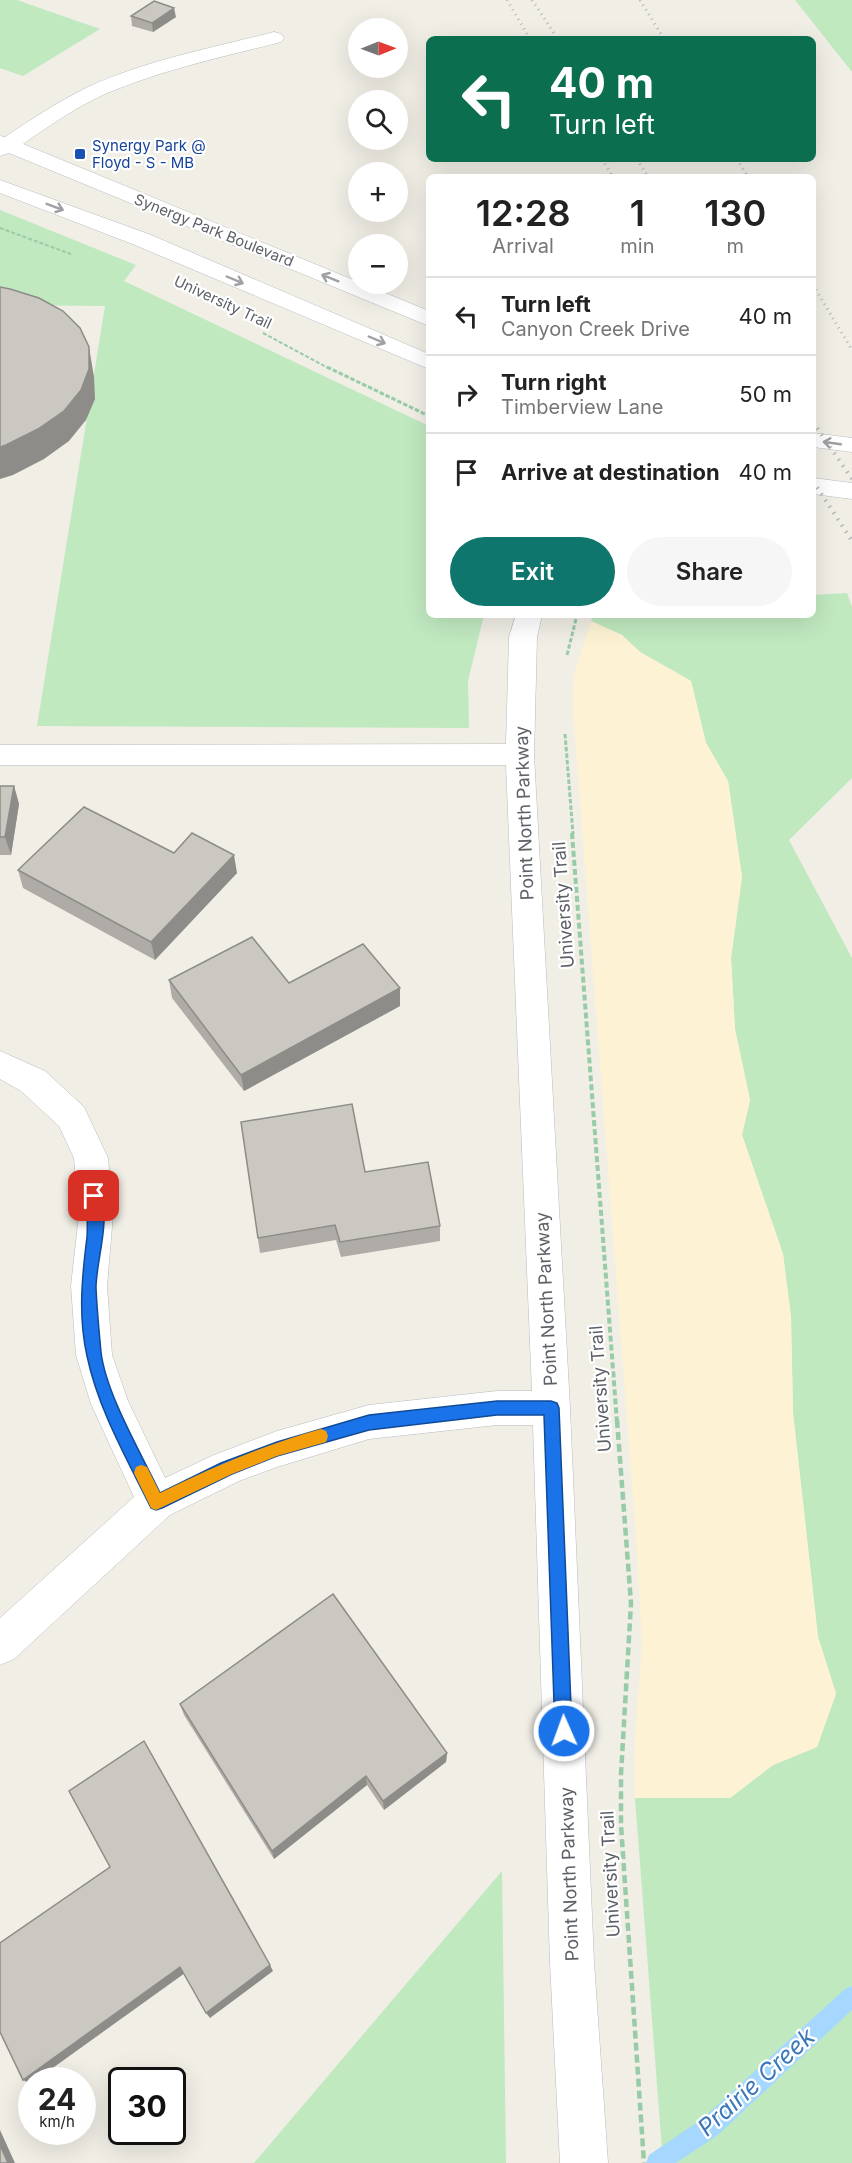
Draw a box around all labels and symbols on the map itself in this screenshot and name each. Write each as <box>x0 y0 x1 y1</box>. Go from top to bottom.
north arrow <box>348 18 408 78</box>
place label: Synergy Park @ Floyd - S - MB <box>92 136 206 172</box>
marker: Synergy Park @ Floyd - S - MB <box>73 147 87 161</box>
street label: Synergy Park Boulevard <box>131 189 297 271</box>
one-way arrow <box>45 202 63 213</box>
street label: University Trail <box>171 271 275 333</box>
one-way arrow <box>322 272 340 283</box>
one-way arrow <box>226 275 244 286</box>
one-way arrow <box>367 335 385 346</box>
one-way arrow <box>823 437 843 448</box>
street label: Point North Parkway <box>510 725 538 901</box>
street label: University Trail <box>548 841 578 969</box>
pin <box>68 1170 119 1221</box>
street label: Point North Parkway <box>531 1211 561 1387</box>
street label: University Trail <box>585 1325 615 1453</box>
position arrow <box>532 1699 596 1763</box>
street label: Point North Parkway <box>555 1786 583 1962</box>
street label: University Trail <box>596 1810 624 1938</box>
water label: Prairie Creek <box>692 2021 821 2142</box>
speed limit sign: 30 <box>108 2067 186 2145</box>

